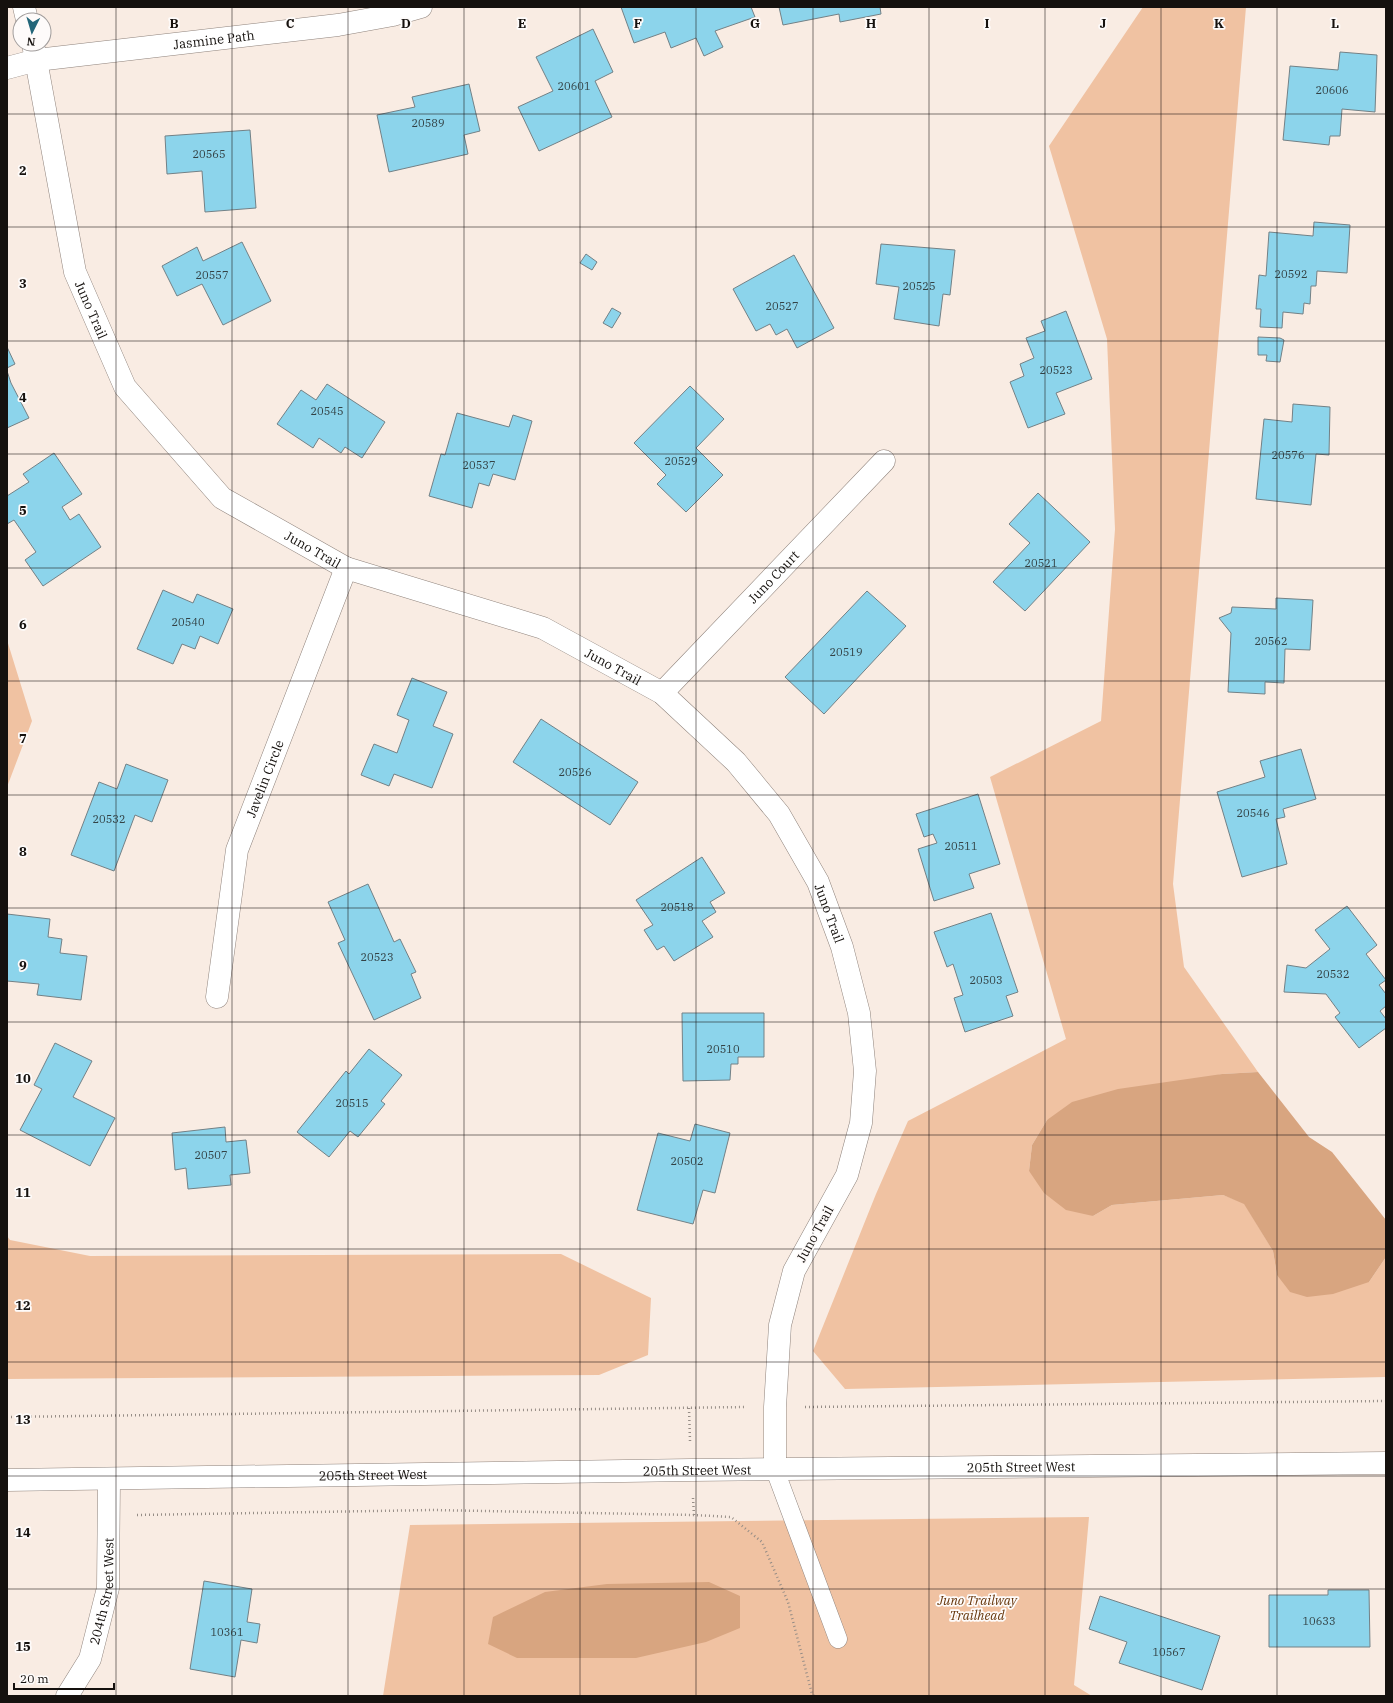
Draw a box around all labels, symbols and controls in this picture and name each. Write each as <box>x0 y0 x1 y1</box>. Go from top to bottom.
north arrow <box>12 12 52 52</box>
text: B <box>169 15 179 32</box>
text: C <box>286 15 295 32</box>
text: D <box>401 15 411 32</box>
text: E <box>518 15 526 32</box>
text: F <box>634 15 642 32</box>
text: G <box>750 15 760 32</box>
text: H <box>866 15 877 32</box>
text: I <box>985 15 990 32</box>
text: J <box>1100 15 1107 32</box>
text: K <box>1214 15 1224 32</box>
text: L <box>1331 15 1339 32</box>
street label: Jasmine Path <box>172 26 255 53</box>
text: N <box>26 35 36 49</box>
house number: 20601 <box>558 79 591 93</box>
house number: 20606 <box>1316 83 1349 97</box>
house number: 20589 <box>412 116 445 130</box>
house number: 20565 <box>193 147 226 161</box>
text: 2 <box>19 162 27 179</box>
house number: 20592 <box>1275 267 1308 281</box>
house number: 20557 <box>196 268 229 282</box>
text: 3 <box>19 275 27 292</box>
street label: Juno Trail <box>71 278 112 342</box>
house number: 20525 <box>903 279 936 293</box>
house number: 20527 <box>766 299 799 313</box>
house number: 20523 <box>1040 363 1073 377</box>
text: 4 <box>19 389 27 406</box>
house number: 20545 <box>311 404 344 418</box>
house number: 20576 <box>1272 448 1305 462</box>
house number: 20529 <box>665 454 698 468</box>
house number: 20537 <box>463 458 496 472</box>
text: 5 <box>19 502 27 519</box>
street label: Juno Trail <box>282 527 344 572</box>
street label: Juno Court <box>744 546 803 607</box>
house number: 20521 <box>1025 556 1058 570</box>
house number: 20540 <box>172 615 205 629</box>
text: 6 <box>19 616 27 633</box>
house number: 20562 <box>1255 634 1288 648</box>
street label: Juno Trail <box>582 644 645 689</box>
house number: 20519 <box>830 645 863 659</box>
text: 7 <box>19 730 27 747</box>
street label: Javelin Circle <box>242 737 287 820</box>
house number: 20526 <box>559 765 592 779</box>
house number: 20546 <box>1237 806 1270 820</box>
house number: 20532 <box>93 812 126 826</box>
house number: 20511 <box>945 839 978 853</box>
text: 8 <box>19 843 27 860</box>
street label: Juno Trail <box>811 881 848 945</box>
house number: 20518 <box>661 900 694 914</box>
house number: 20523 <box>361 950 394 964</box>
text: 9 <box>19 957 27 974</box>
house number: 20532 <box>1317 967 1350 981</box>
house number: 20503 <box>970 973 1003 987</box>
house number: 20510 <box>707 1042 740 1056</box>
text: 10 <box>15 1070 31 1087</box>
house number: 20515 <box>336 1096 369 1110</box>
house number: 20507 <box>195 1148 228 1162</box>
house number: 20502 <box>671 1154 704 1168</box>
text: 11 <box>15 1184 31 1201</box>
street label: Juno Trail <box>793 1203 837 1265</box>
text: 12 <box>15 1297 31 1314</box>
text: 13 <box>15 1411 31 1428</box>
street label: 205th Street West <box>967 1458 1076 1476</box>
street label: 205th Street West <box>643 1461 752 1479</box>
street label: 205th Street West <box>319 1465 428 1484</box>
text: 14 <box>15 1524 31 1541</box>
street label: 204th Street West <box>85 1537 117 1646</box>
park label: Juno Trailway Trailhead <box>936 1592 1018 1624</box>
house number: 10633 <box>1303 1614 1336 1628</box>
house number: 10361 <box>211 1625 244 1639</box>
text: 15 <box>15 1638 31 1655</box>
house number: 10567 <box>1153 1645 1186 1659</box>
scale bar <box>14 1665 114 1691</box>
text: 20 m <box>20 1671 49 1686</box>

